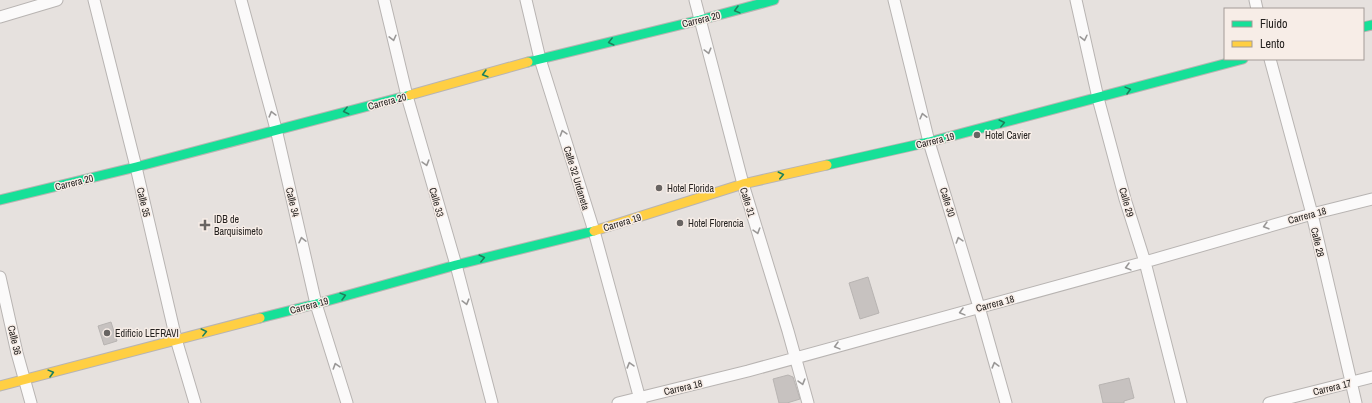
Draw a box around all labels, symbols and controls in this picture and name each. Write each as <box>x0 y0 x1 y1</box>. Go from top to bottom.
one-way arrow <box>733 5 740 14</box>
street label: Carrera 20 <box>681 8 722 31</box>
legend <box>1224 8 1364 60</box>
text: Fluido <box>1260 16 1287 32</box>
one-way arrow <box>388 35 396 41</box>
one-way arrow <box>1080 35 1088 41</box>
text: Lento <box>1260 36 1285 52</box>
one-way arrow <box>607 37 614 45</box>
one-way arrow <box>703 47 712 54</box>
one-way arrow <box>481 69 488 78</box>
one-way arrow <box>1124 86 1131 95</box>
street label: Carrera 20 <box>367 90 408 113</box>
one-way arrow <box>342 107 349 115</box>
one-way arrow <box>268 111 277 118</box>
one-way arrow <box>919 113 927 119</box>
one-way arrow <box>999 119 1006 127</box>
street label: Carrera 19 <box>915 129 956 152</box>
place label: Hotel Cavier <box>985 129 1031 142</box>
one-way arrow <box>559 130 568 137</box>
marker: Hotel Cavier <box>972 130 982 140</box>
street label: Calle 32 Urdaneta <box>561 145 593 212</box>
one-way arrow <box>421 160 430 167</box>
street label: Carrera 20 <box>54 171 95 194</box>
one-way arrow <box>777 172 784 180</box>
place label: Hotel Florida <box>667 182 714 195</box>
marker: Hotel Florida <box>654 183 664 193</box>
street label: Calle 35 <box>134 186 153 219</box>
street label: Calle 34 <box>283 186 302 219</box>
street label: Calle 33 <box>426 186 447 219</box>
street label: Calle 31 <box>737 186 758 219</box>
street label: Calle 30 <box>937 186 958 219</box>
street label: Calle 29 <box>1116 186 1137 219</box>
street label: Carrera 18 <box>1287 204 1328 227</box>
street label: Carrera 19 <box>602 210 643 234</box>
place label: IDB de Barquisimeto <box>214 213 263 238</box>
place label: Hotel Florencia <box>688 217 744 230</box>
marker: Hotel Florencia <box>675 218 685 228</box>
marker: IDB de Barquisimeto <box>199 219 211 231</box>
one-way arrow <box>1263 221 1270 230</box>
street label: Calle 28 <box>1308 226 1327 259</box>
one-way arrow <box>752 227 761 234</box>
one-way arrow <box>298 237 306 243</box>
one-way arrow <box>955 237 964 244</box>
one-way arrow <box>479 255 486 263</box>
one-way arrow <box>1125 262 1132 271</box>
one-way arrow <box>340 292 347 301</box>
street label: Carrera 18 <box>975 292 1016 315</box>
street label: Carrera 19 <box>289 294 330 317</box>
one-way arrow <box>461 299 469 305</box>
one-way arrow <box>959 307 966 316</box>
street label: Calle 36 <box>5 324 24 357</box>
place label: Edificio LEFRAVI <box>115 327 179 340</box>
marker: Edificio LEFRAVI <box>102 328 112 338</box>
one-way arrow <box>200 328 207 337</box>
one-way arrow <box>834 342 840 350</box>
one-way arrow <box>332 362 341 369</box>
one-way arrow <box>626 362 635 369</box>
one-way arrow <box>991 362 1000 369</box>
one-way arrow <box>48 369 55 378</box>
street label: Carrera 17 <box>1312 376 1353 399</box>
street label: Carrera 18 <box>663 377 704 398</box>
one-way arrow <box>797 378 806 385</box>

